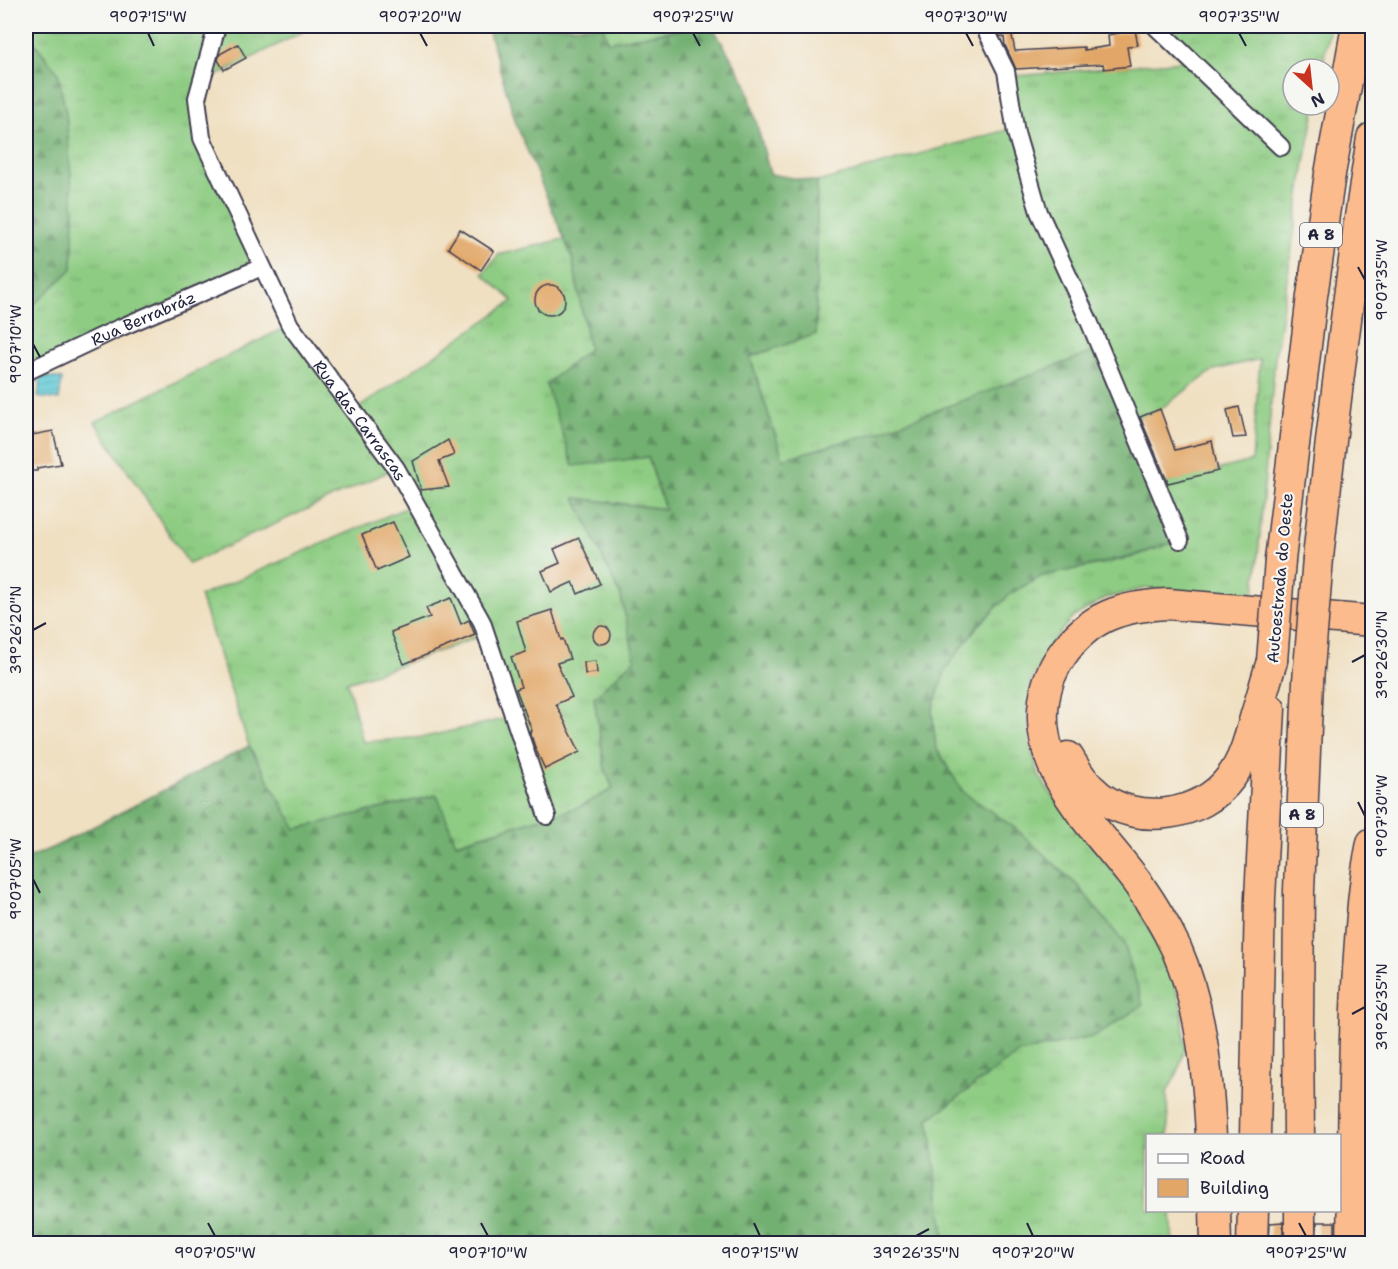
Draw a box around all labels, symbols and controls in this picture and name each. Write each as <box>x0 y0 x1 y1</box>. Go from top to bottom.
text: 9°07'15"W <box>109 7 187 27</box>
text: 9°07'20"W <box>378 7 462 27</box>
text: 9°07'25"W <box>652 7 734 27</box>
text: 9°07'30"W <box>924 7 1008 27</box>
text: 9°07'35"W <box>1198 7 1280 27</box>
north arrow <box>1281 57 1341 117</box>
text: N <box>1307 88 1328 112</box>
road number: A 8 <box>1300 223 1342 247</box>
text: 9°07'35"W <box>1372 239 1392 321</box>
street label: Rua Berrabráz <box>87 286 199 350</box>
text: 9°07'10"W <box>6 304 26 384</box>
street label: Rua das Carrascas <box>309 356 411 484</box>
street label: Autoestrada do Oeste <box>1262 492 1298 664</box>
text: 39°26'20"N <box>6 586 26 674</box>
text: 39°26'30"N <box>1372 610 1392 700</box>
text: 9°07'30"W <box>1372 774 1392 858</box>
road number: A 8 <box>1281 803 1323 827</box>
text: 9°07'05"W <box>6 838 26 920</box>
text: 39°26'35"N <box>1372 963 1392 1051</box>
legend <box>1146 1134 1341 1212</box>
text: Road <box>1200 1146 1245 1170</box>
text: Building <box>1200 1176 1269 1200</box>
text: 9°07'05"W <box>174 1243 256 1263</box>
text: 9°07'10"W <box>448 1243 528 1263</box>
text: 9°07'15"W <box>721 1243 799 1263</box>
text: 39°26'35"N <box>872 1243 960 1263</box>
text: 9°07'20"W <box>991 1243 1075 1263</box>
text: 9°07'25"W <box>1265 1243 1347 1263</box>

